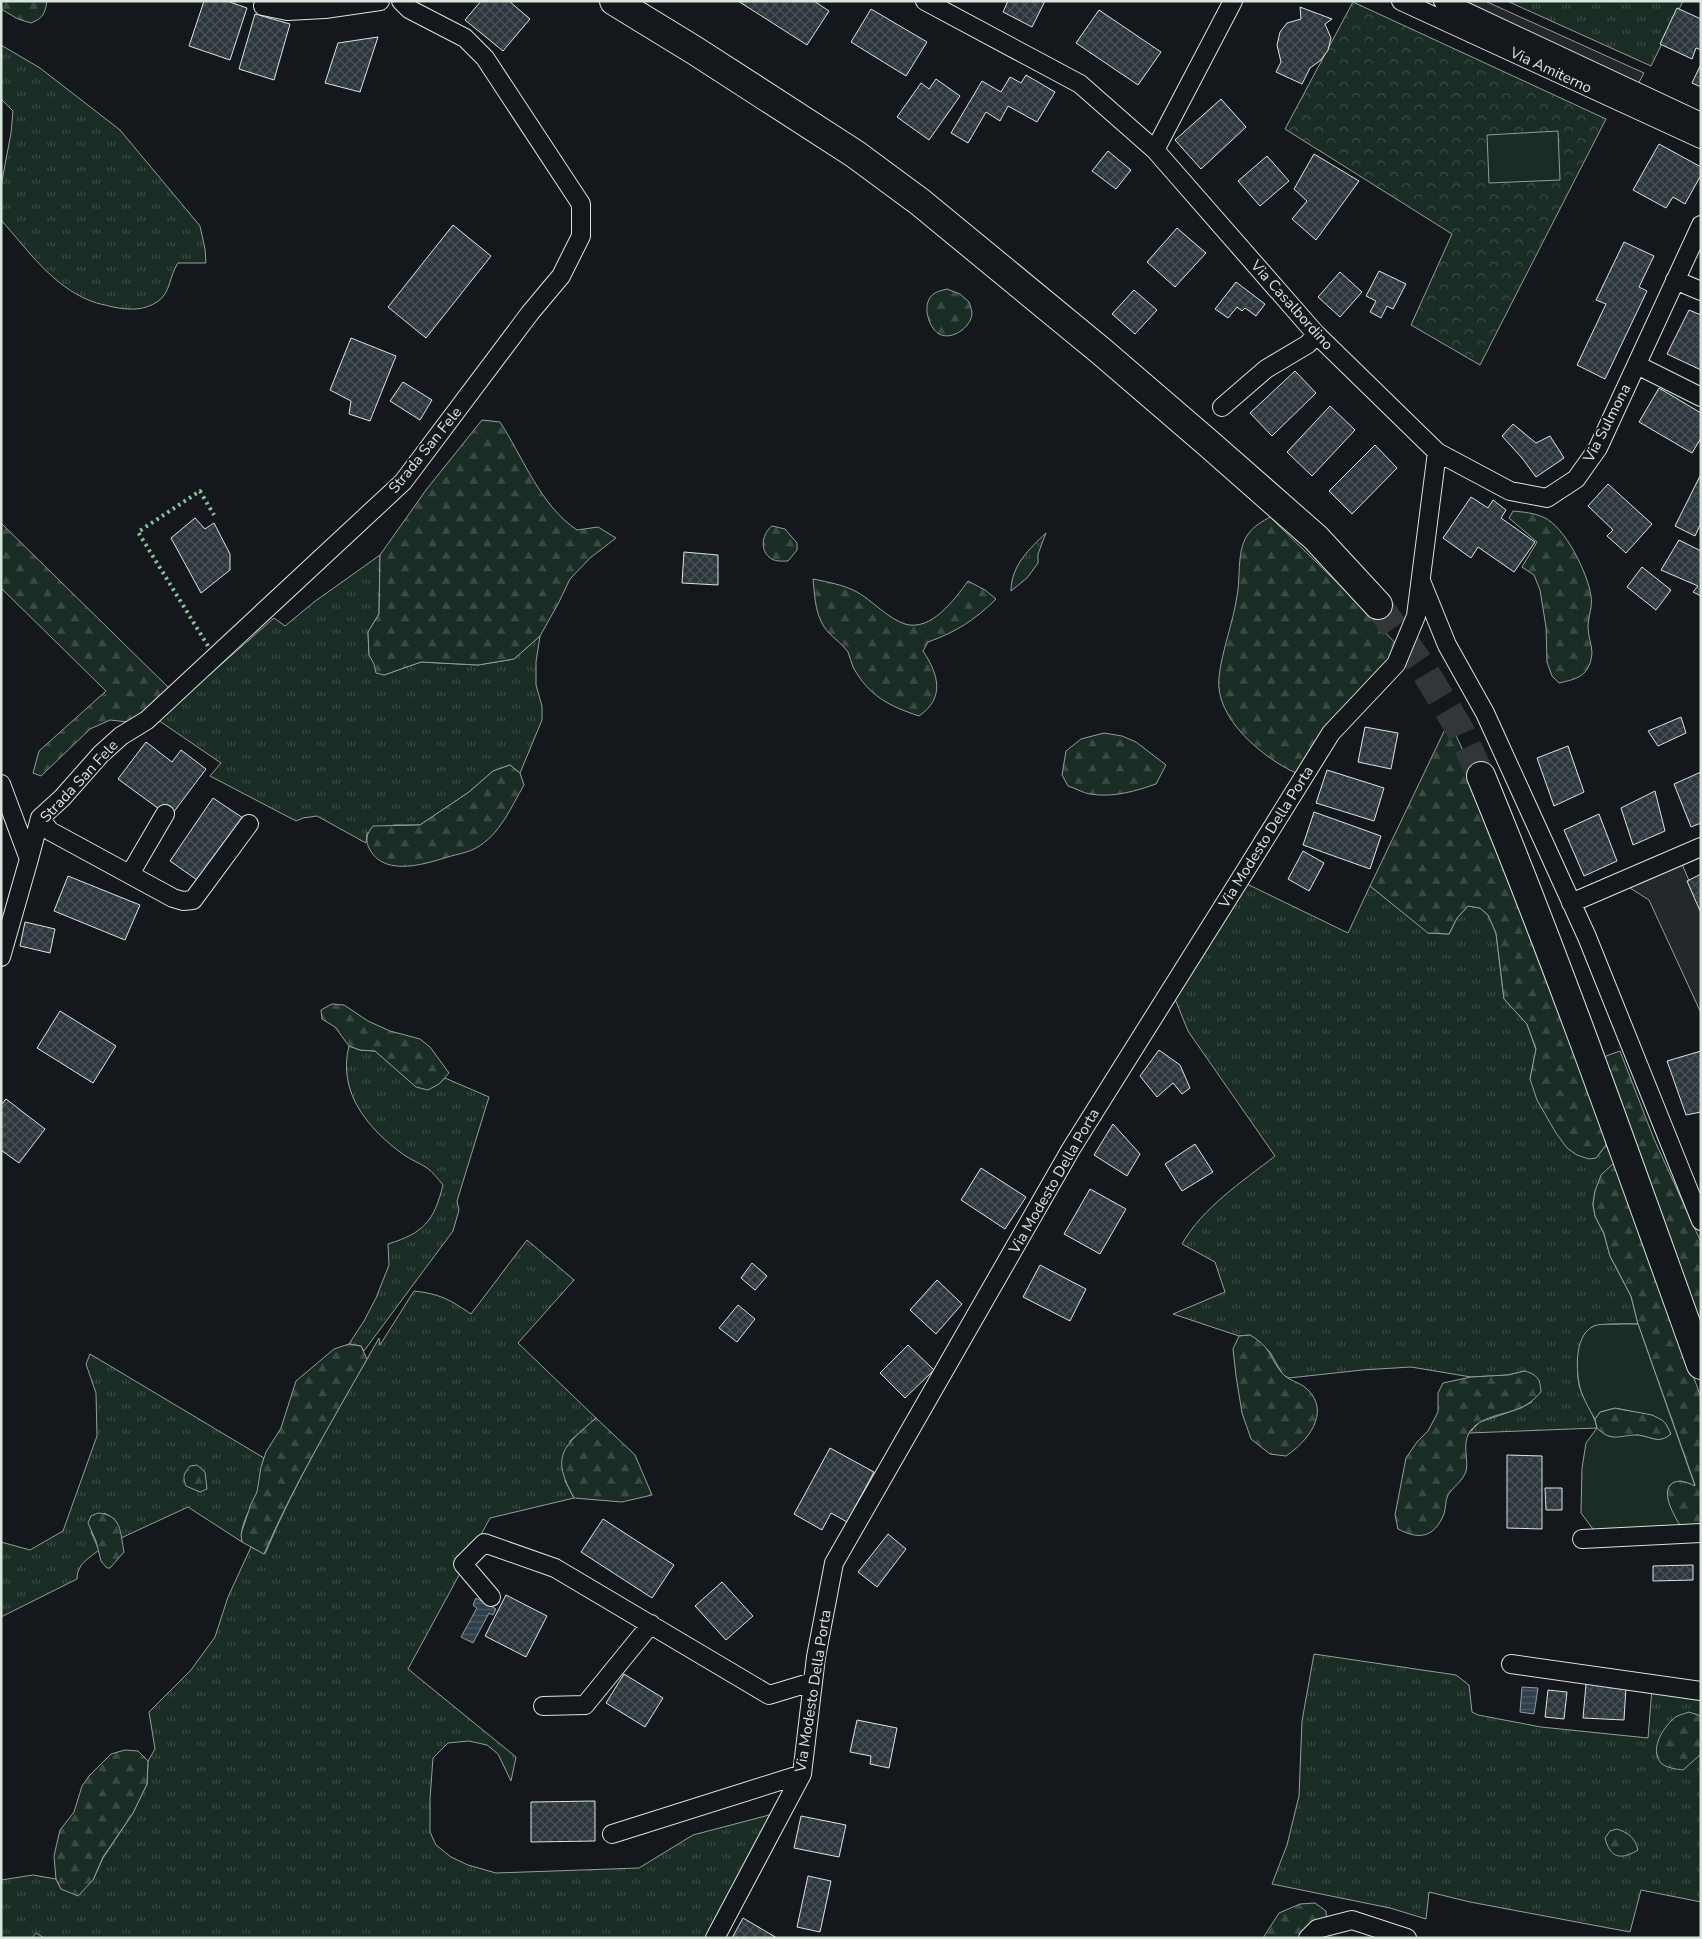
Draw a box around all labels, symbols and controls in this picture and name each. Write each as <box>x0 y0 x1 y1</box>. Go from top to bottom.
street label: Via Amiterno <box>1506 42 1595 98</box>
street label: Via Casalbordino <box>1246 255 1338 354</box>
street label: Via Sulmona <box>1578 380 1635 466</box>
street label: Strada San Fele <box>384 402 466 498</box>
street label: Strada San Fele <box>36 735 122 827</box>
street label: Via Modesto Della Porta <box>1213 762 1318 913</box>
street label: Via Modesto Della Porta <box>1004 1105 1104 1258</box>
street label: Via Modesto Della Porta <box>790 1608 836 1775</box>

